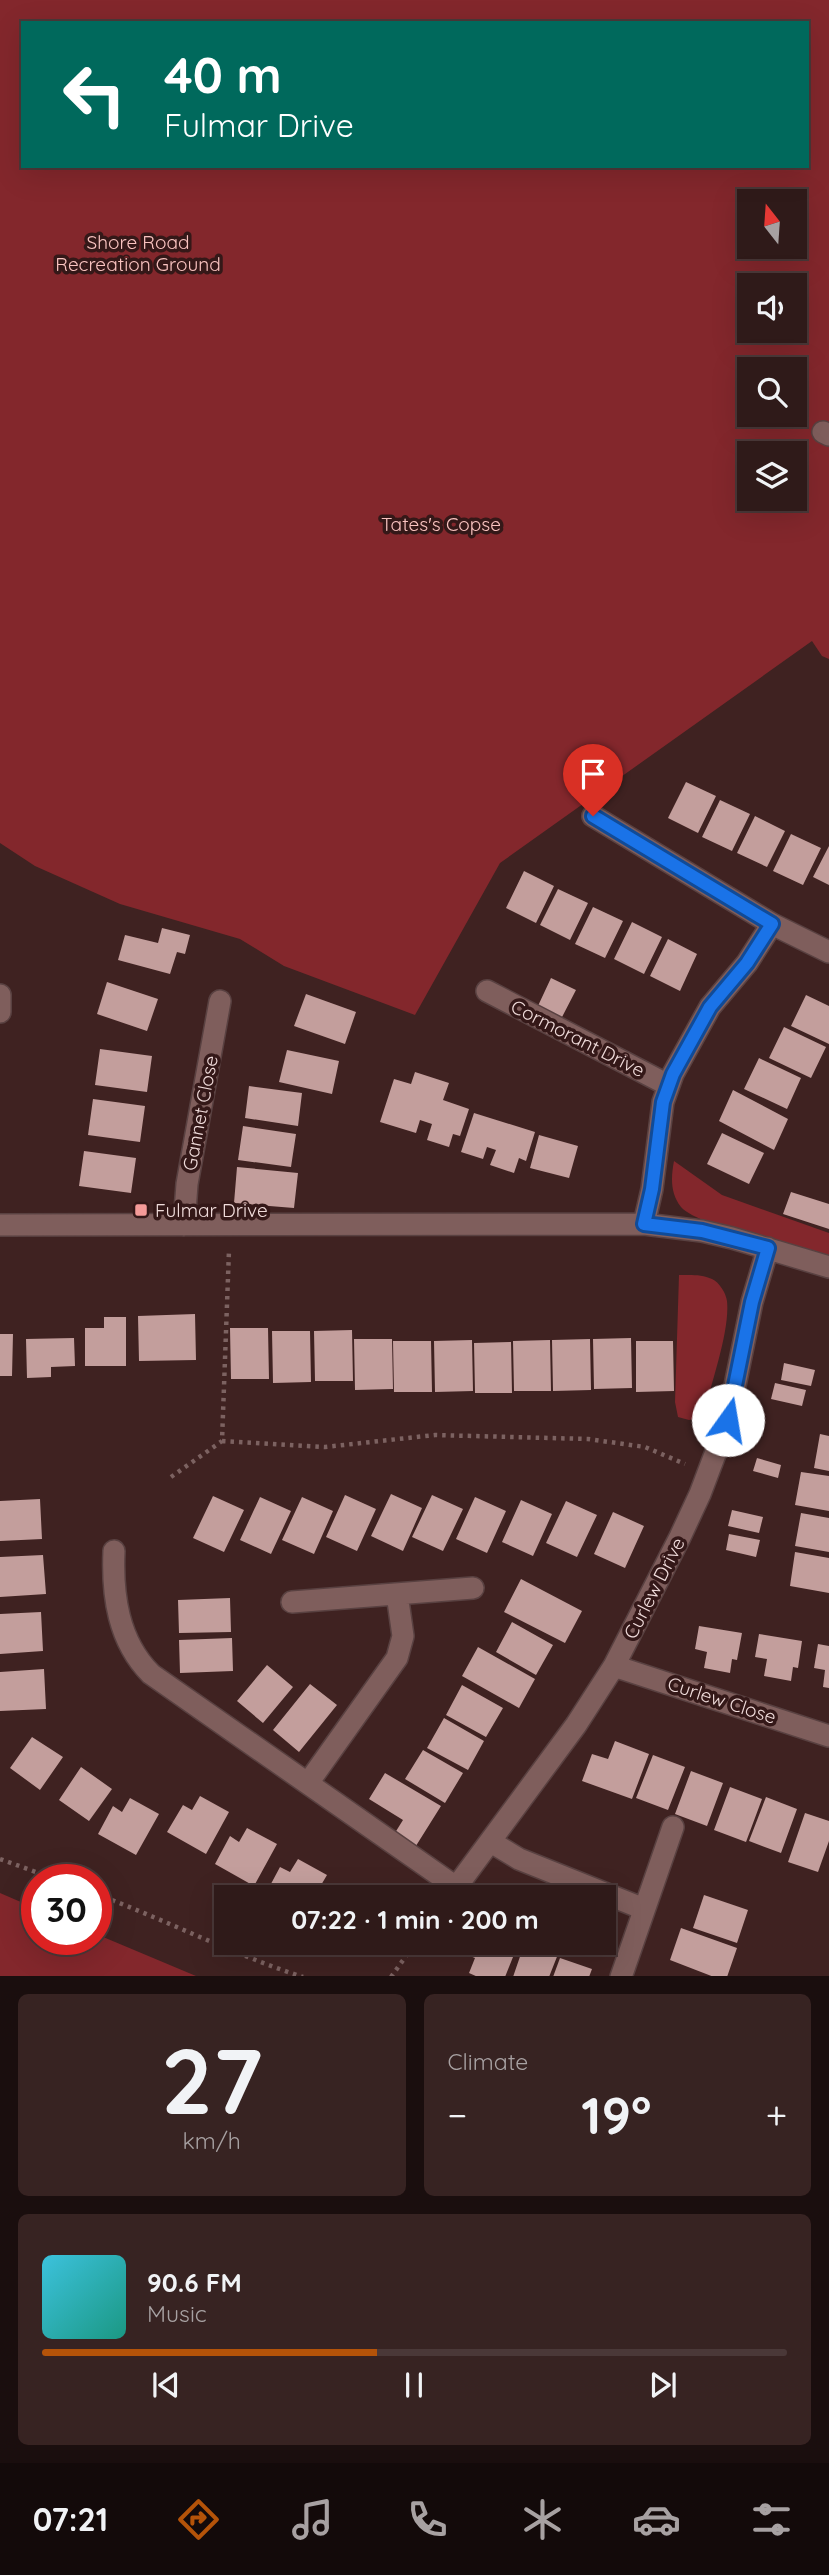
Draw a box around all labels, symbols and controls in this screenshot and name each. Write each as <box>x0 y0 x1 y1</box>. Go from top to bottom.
text: 40 m <box>164 44 282 105</box>
icon: left <box>49 49 140 140</box>
text: Fulmar Drive <box>164 105 354 145</box>
north arrow <box>737 189 807 259</box>
map controls <box>737 189 807 511</box>
park label: Shore Road Recreation Ground <box>55 230 221 276</box>
button: sound <box>737 273 807 343</box>
button: search <box>737 357 807 427</box>
button: layers <box>737 441 807 511</box>
park label: Tates's Copse <box>381 512 501 536</box>
pin <box>563 744 623 816</box>
icon: arrive <box>574 755 612 793</box>
street label: Cormorant Drive <box>507 994 649 1082</box>
street label: Gannet Close <box>177 1053 223 1173</box>
place label: Fulmar Drive <box>155 1198 268 1222</box>
marker: Fulmar Drive <box>133 1202 149 1218</box>
position arrow <box>691 1383 765 1457</box>
street label: Curlew Drive <box>618 1533 690 1643</box>
street label: Curlew Close <box>665 1671 779 1729</box>
speed limit sign: 30 <box>21 1864 112 1955</box>
text: 07:22 · 1 min · 200 m <box>291 1903 539 1936</box>
text: 27 <box>161 2023 263 2137</box>
text: Climate <box>448 2047 528 2076</box>
text: 19° <box>581 2082 652 2147</box>
text: − <box>448 2091 467 2139</box>
text: + <box>766 2091 787 2139</box>
text: km/h <box>183 2126 241 2155</box>
text: 90.6 FM <box>147 2266 242 2299</box>
text: Music <box>147 2299 207 2328</box>
icon: previous <box>147 2366 185 2404</box>
icon: pause <box>395 2366 433 2404</box>
icon: next <box>644 2366 682 2404</box>
icon: directions <box>174 2495 223 2544</box>
icon: music <box>288 2495 337 2544</box>
icon: phone <box>403 2495 452 2544</box>
icon: climate <box>518 2495 567 2544</box>
icon: car <box>632 2495 681 2544</box>
icon: filters <box>747 2495 796 2544</box>
text: 07:21 <box>33 2499 108 2539</box>

